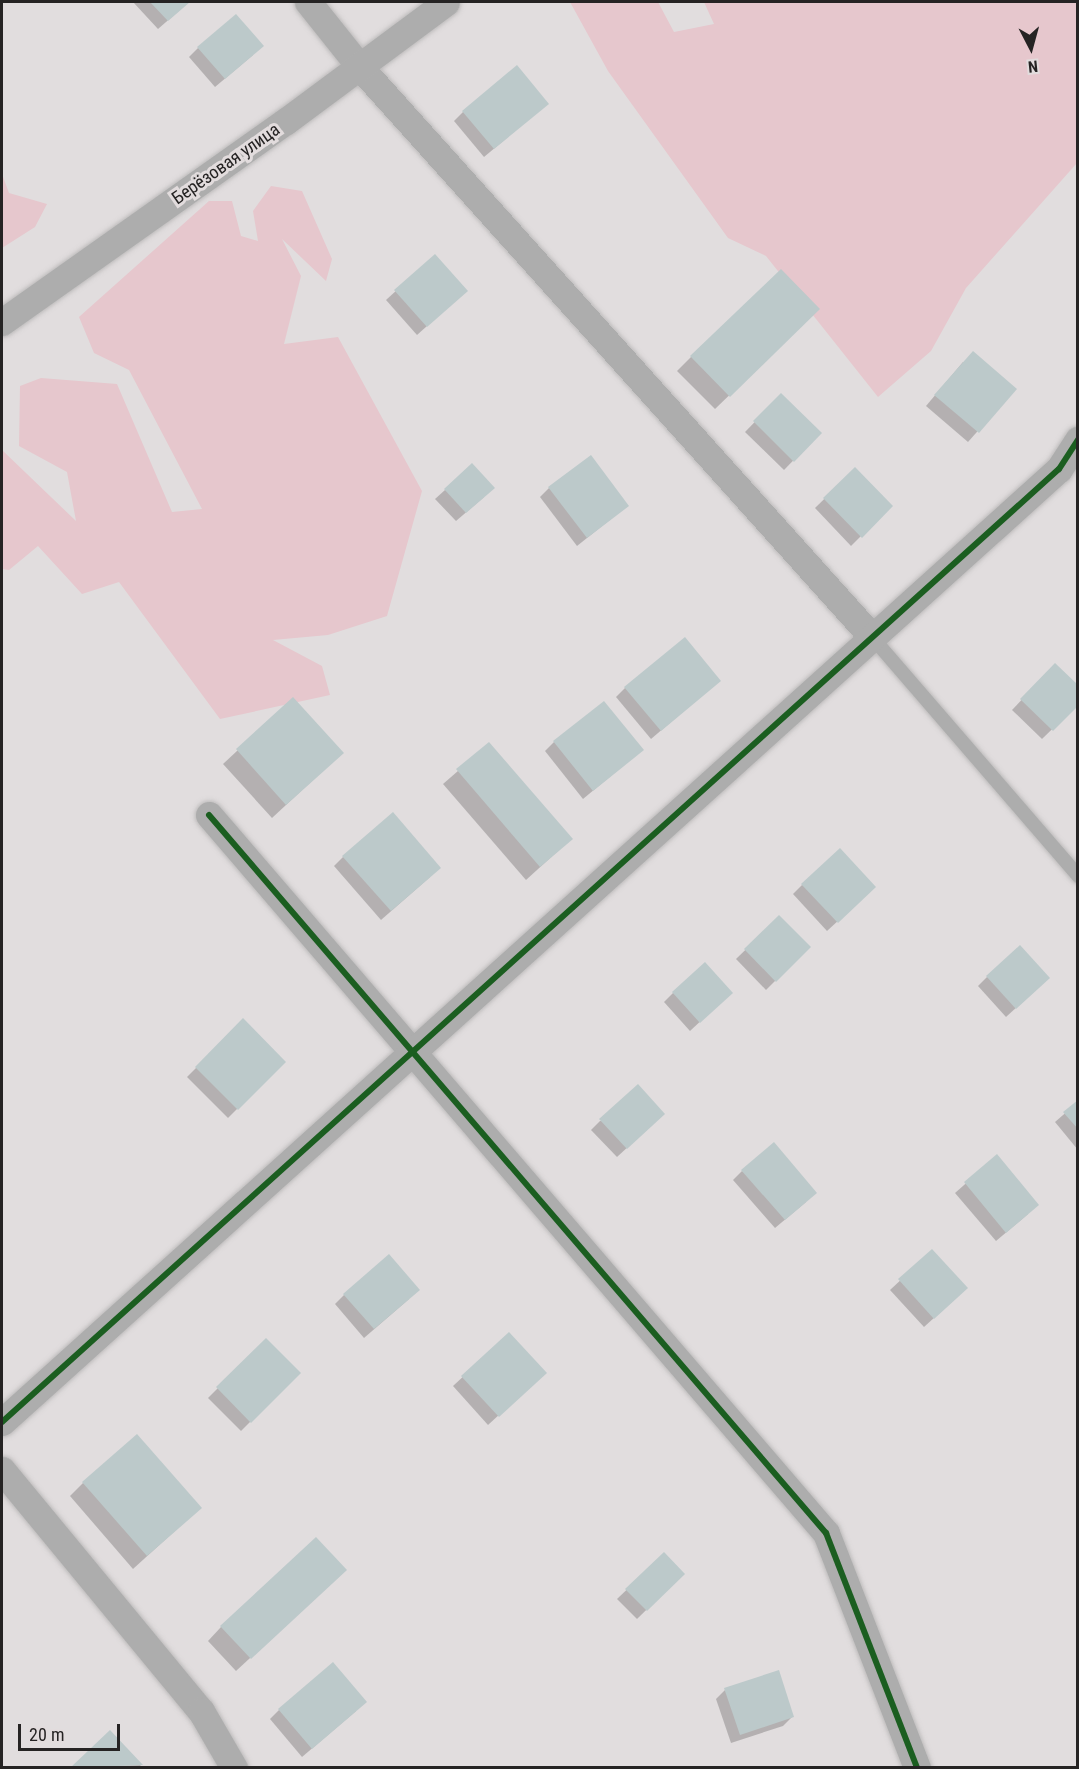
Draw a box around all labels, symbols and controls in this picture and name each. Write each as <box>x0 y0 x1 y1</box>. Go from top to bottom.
north arrow <box>1001 18 1061 78</box>
text: N <box>1027 56 1039 76</box>
street label: Берёзовая улица <box>168 119 284 209</box>
scale bar <box>21 1712 123 1750</box>
text: 20 m <box>29 1724 64 1745</box>

